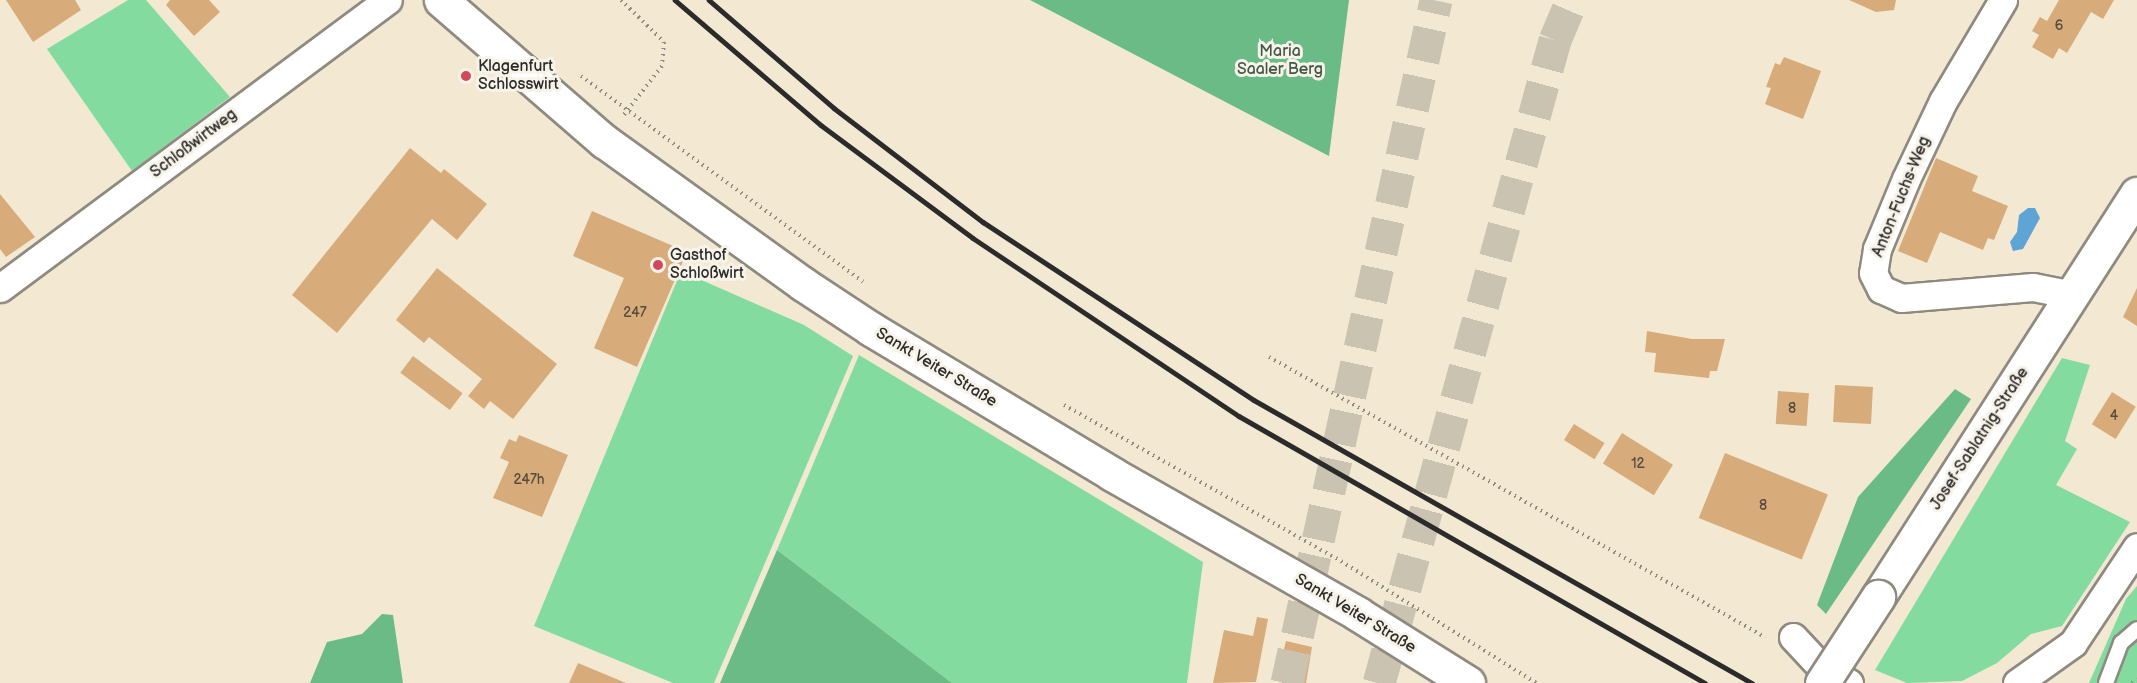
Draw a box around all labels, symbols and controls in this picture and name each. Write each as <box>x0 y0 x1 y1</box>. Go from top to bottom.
house number: 6 <box>2055 18 2063 34</box>
park label: Maria Saaler Berg <box>1237 42 1323 80</box>
place label: Klagenfurt Schlosswirt <box>478 57 559 95</box>
marker: Klagenfurt Schlosswirt <box>459 69 473 83</box>
street label: Schloßwirtweg <box>147 105 241 183</box>
street label: Anton-Fuchs-Weg <box>1869 134 1935 260</box>
place label: Gasthof Schloßwirt <box>670 246 744 284</box>
marker: Gasthof Schloßwirt <box>651 258 665 272</box>
house number: 247 <box>623 305 647 321</box>
street label: Sankt Veiter Straße <box>872 324 1000 412</box>
street label: Josef-Sablatnig-Straße <box>1927 364 2033 514</box>
house number: 8 <box>1788 401 1796 417</box>
house number: 4 <box>2110 408 2118 424</box>
house number: 12 <box>1631 456 1645 472</box>
house number: 247h <box>513 472 545 488</box>
house number: 8 <box>1759 498 1767 514</box>
street label: Sankt Veiter Straße <box>1291 570 1419 658</box>

